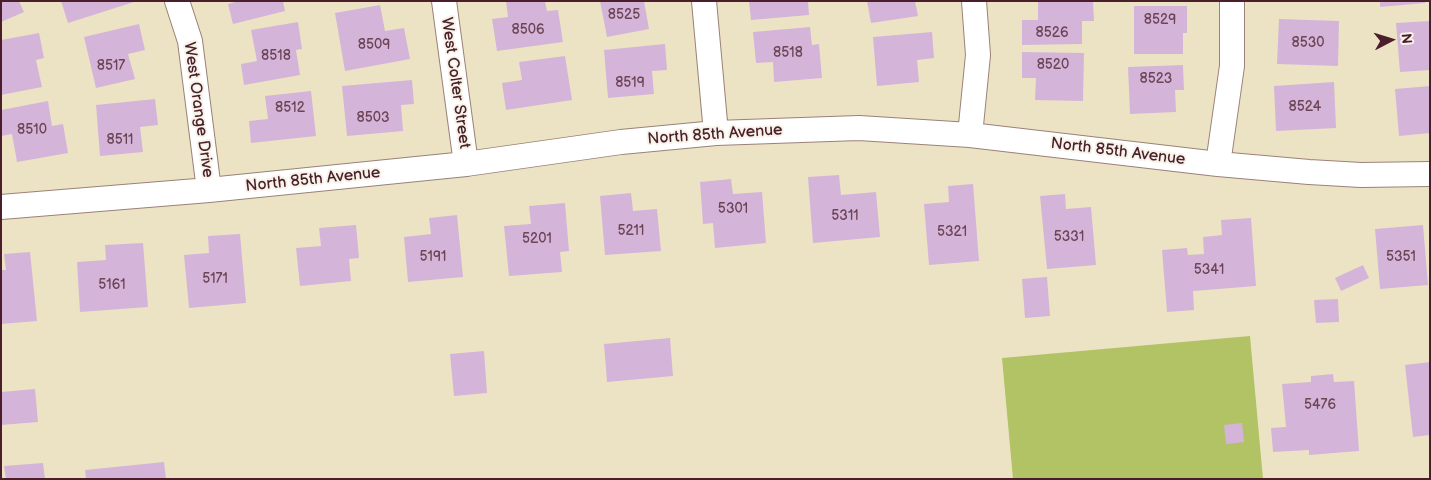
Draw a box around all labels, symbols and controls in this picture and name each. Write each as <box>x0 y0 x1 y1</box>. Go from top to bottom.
house number: 8525 <box>608 7 640 23</box>
house number: 8529 <box>1144 12 1176 28</box>
north arrow <box>1366 15 1416 65</box>
street label: West Colter Street <box>436 16 474 150</box>
house number: 8506 <box>512 22 544 38</box>
house number: 8526 <box>1036 25 1068 41</box>
text: N <box>1398 33 1415 45</box>
house number: 8530 <box>1291 35 1325 51</box>
house number: 8509 <box>358 37 390 53</box>
street label: West Orange Drive <box>179 41 217 179</box>
house number: 8518 <box>773 45 803 61</box>
house number: 8518 <box>261 48 291 64</box>
house number: 8520 <box>1037 57 1069 73</box>
house number: 8517 <box>97 58 125 74</box>
house number: 8523 <box>1140 71 1172 87</box>
house number: 8519 <box>615 75 645 91</box>
house number: 8524 <box>1289 99 1321 115</box>
house number: 8512 <box>275 100 305 116</box>
house number: 8503 <box>356 110 390 126</box>
street label: North 85th Avenue <box>647 121 783 149</box>
house number: 8510 <box>17 122 47 138</box>
house number: 8511 <box>106 132 134 148</box>
street label: North 85th Avenue <box>1050 134 1186 170</box>
street label: North 85th Avenue <box>245 163 381 197</box>
house number: 5301 <box>718 201 748 217</box>
house number: 5311 <box>831 208 859 224</box>
house number: 5211 <box>618 223 644 239</box>
house number: 5321 <box>937 224 967 240</box>
house number: 5331 <box>1054 229 1084 245</box>
house number: 5201 <box>522 231 552 247</box>
house number: 5191 <box>420 249 446 265</box>
house number: 5351 <box>1386 249 1416 265</box>
house number: 5341 <box>1194 262 1224 278</box>
house number: 5171 <box>202 271 228 287</box>
house number: 5161 <box>98 277 126 293</box>
house number: 5476 <box>1304 397 1336 413</box>

